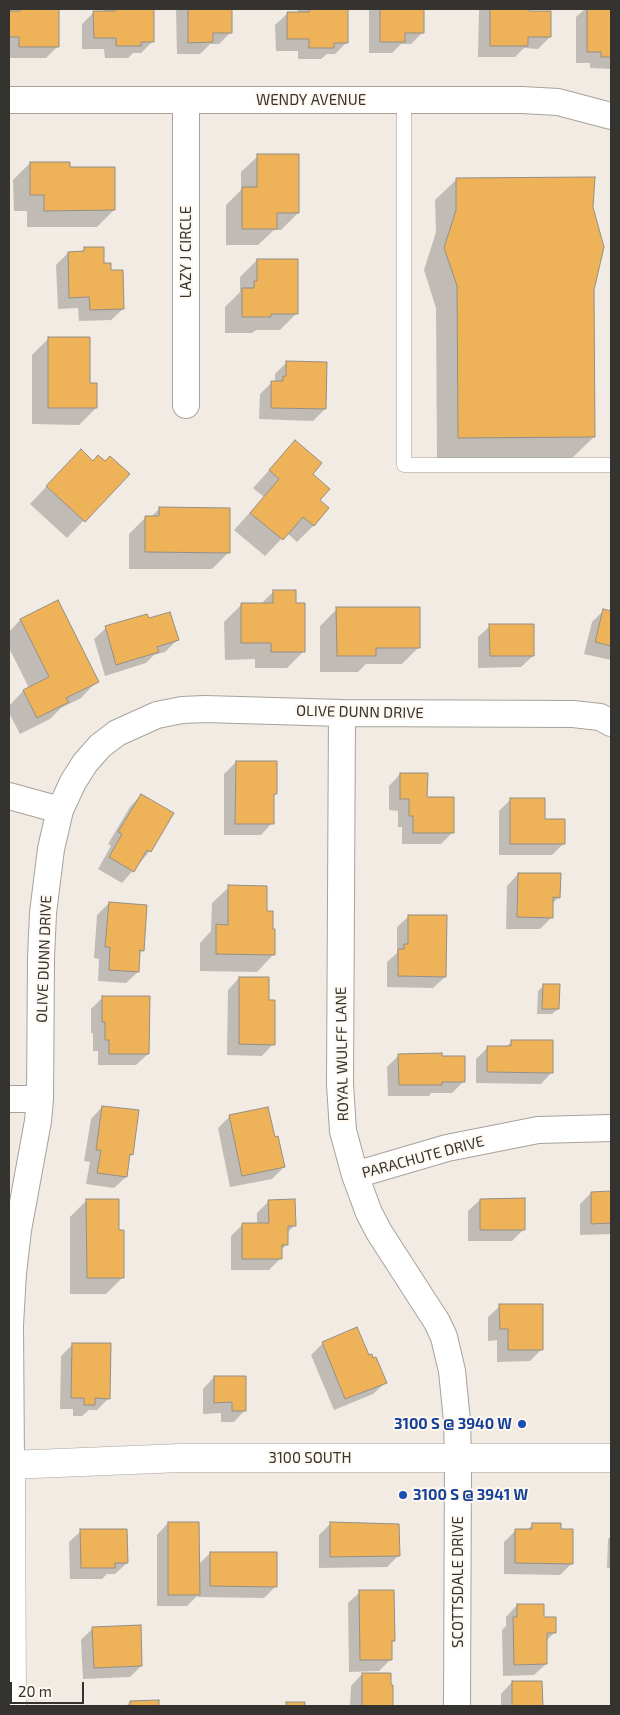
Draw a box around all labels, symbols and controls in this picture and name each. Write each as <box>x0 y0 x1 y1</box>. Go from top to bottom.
street label: WENDY AVENUE <box>256 91 366 109</box>
street label: LAZY J CIRCLE <box>177 206 195 298</box>
street label: OLIVE DUNN DRIVE <box>296 702 424 722</box>
street label: OLIVE DUNN DRIVE <box>33 895 55 1023</box>
street label: ROYAL WULFF LANE <box>332 987 352 1121</box>
street label: PARACHUTE DRIVE <box>360 1132 486 1182</box>
place label: 3100 S @ 3940 W <box>394 1415 512 1433</box>
marker: 3100 S @ 3940 W <box>516 1418 528 1430</box>
street label: 3100 SOUTH <box>269 1449 351 1467</box>
place label: 3100 S @ 3941 W <box>413 1486 528 1504</box>
marker: 3100 S @ 3941 W <box>397 1489 409 1501</box>
street label: SCOTTSDALE DRIVE <box>449 1516 467 1648</box>
scale bar <box>12 1672 86 1704</box>
text: 20 m <box>18 1682 52 1700</box>

